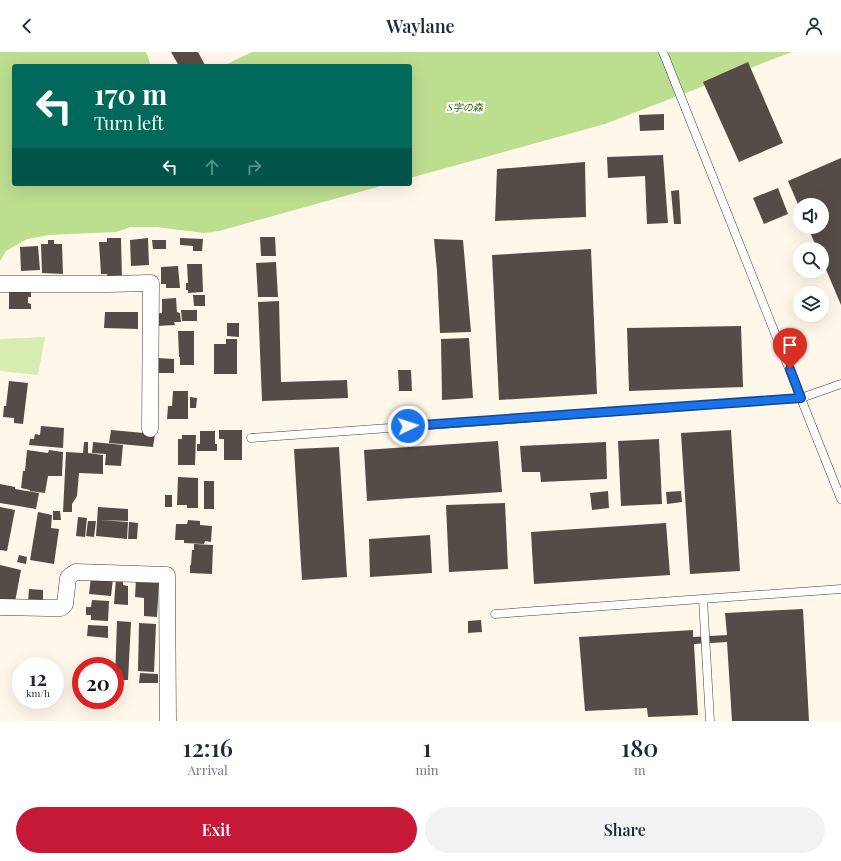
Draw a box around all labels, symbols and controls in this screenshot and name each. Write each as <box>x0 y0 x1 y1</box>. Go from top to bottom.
text: Waylane <box>386 14 455 38</box>
icon: back <box>16 15 38 37</box>
icon: person <box>803 15 825 37</box>
text: 170 m <box>94 75 167 112</box>
icon: left <box>28 80 80 132</box>
park label: S字の森 <box>446 100 484 114</box>
text: Turn left <box>94 111 164 135</box>
icon: left <box>159 156 181 178</box>
icon: ahead <box>201 156 223 178</box>
icon: right <box>243 156 265 178</box>
map controls <box>793 198 829 322</box>
button: sound <box>793 198 829 234</box>
button: search <box>793 242 829 278</box>
button: layers <box>793 286 829 322</box>
pin <box>773 328 807 369</box>
icon: arrive <box>779 334 801 356</box>
position arrow <box>387 405 429 447</box>
speed limit sign: 20 <box>72 657 124 709</box>
text: 12 <box>29 664 47 691</box>
text: km/h <box>26 686 50 700</box>
text: 12:16 <box>183 731 233 763</box>
text: 1 <box>422 731 432 763</box>
text: 180 <box>621 731 658 763</box>
text: Arrival <box>188 761 228 778</box>
text: min <box>415 761 439 778</box>
text: m <box>634 761 646 778</box>
button: Exit <box>16 807 417 853</box>
button: Share <box>425 807 825 853</box>

